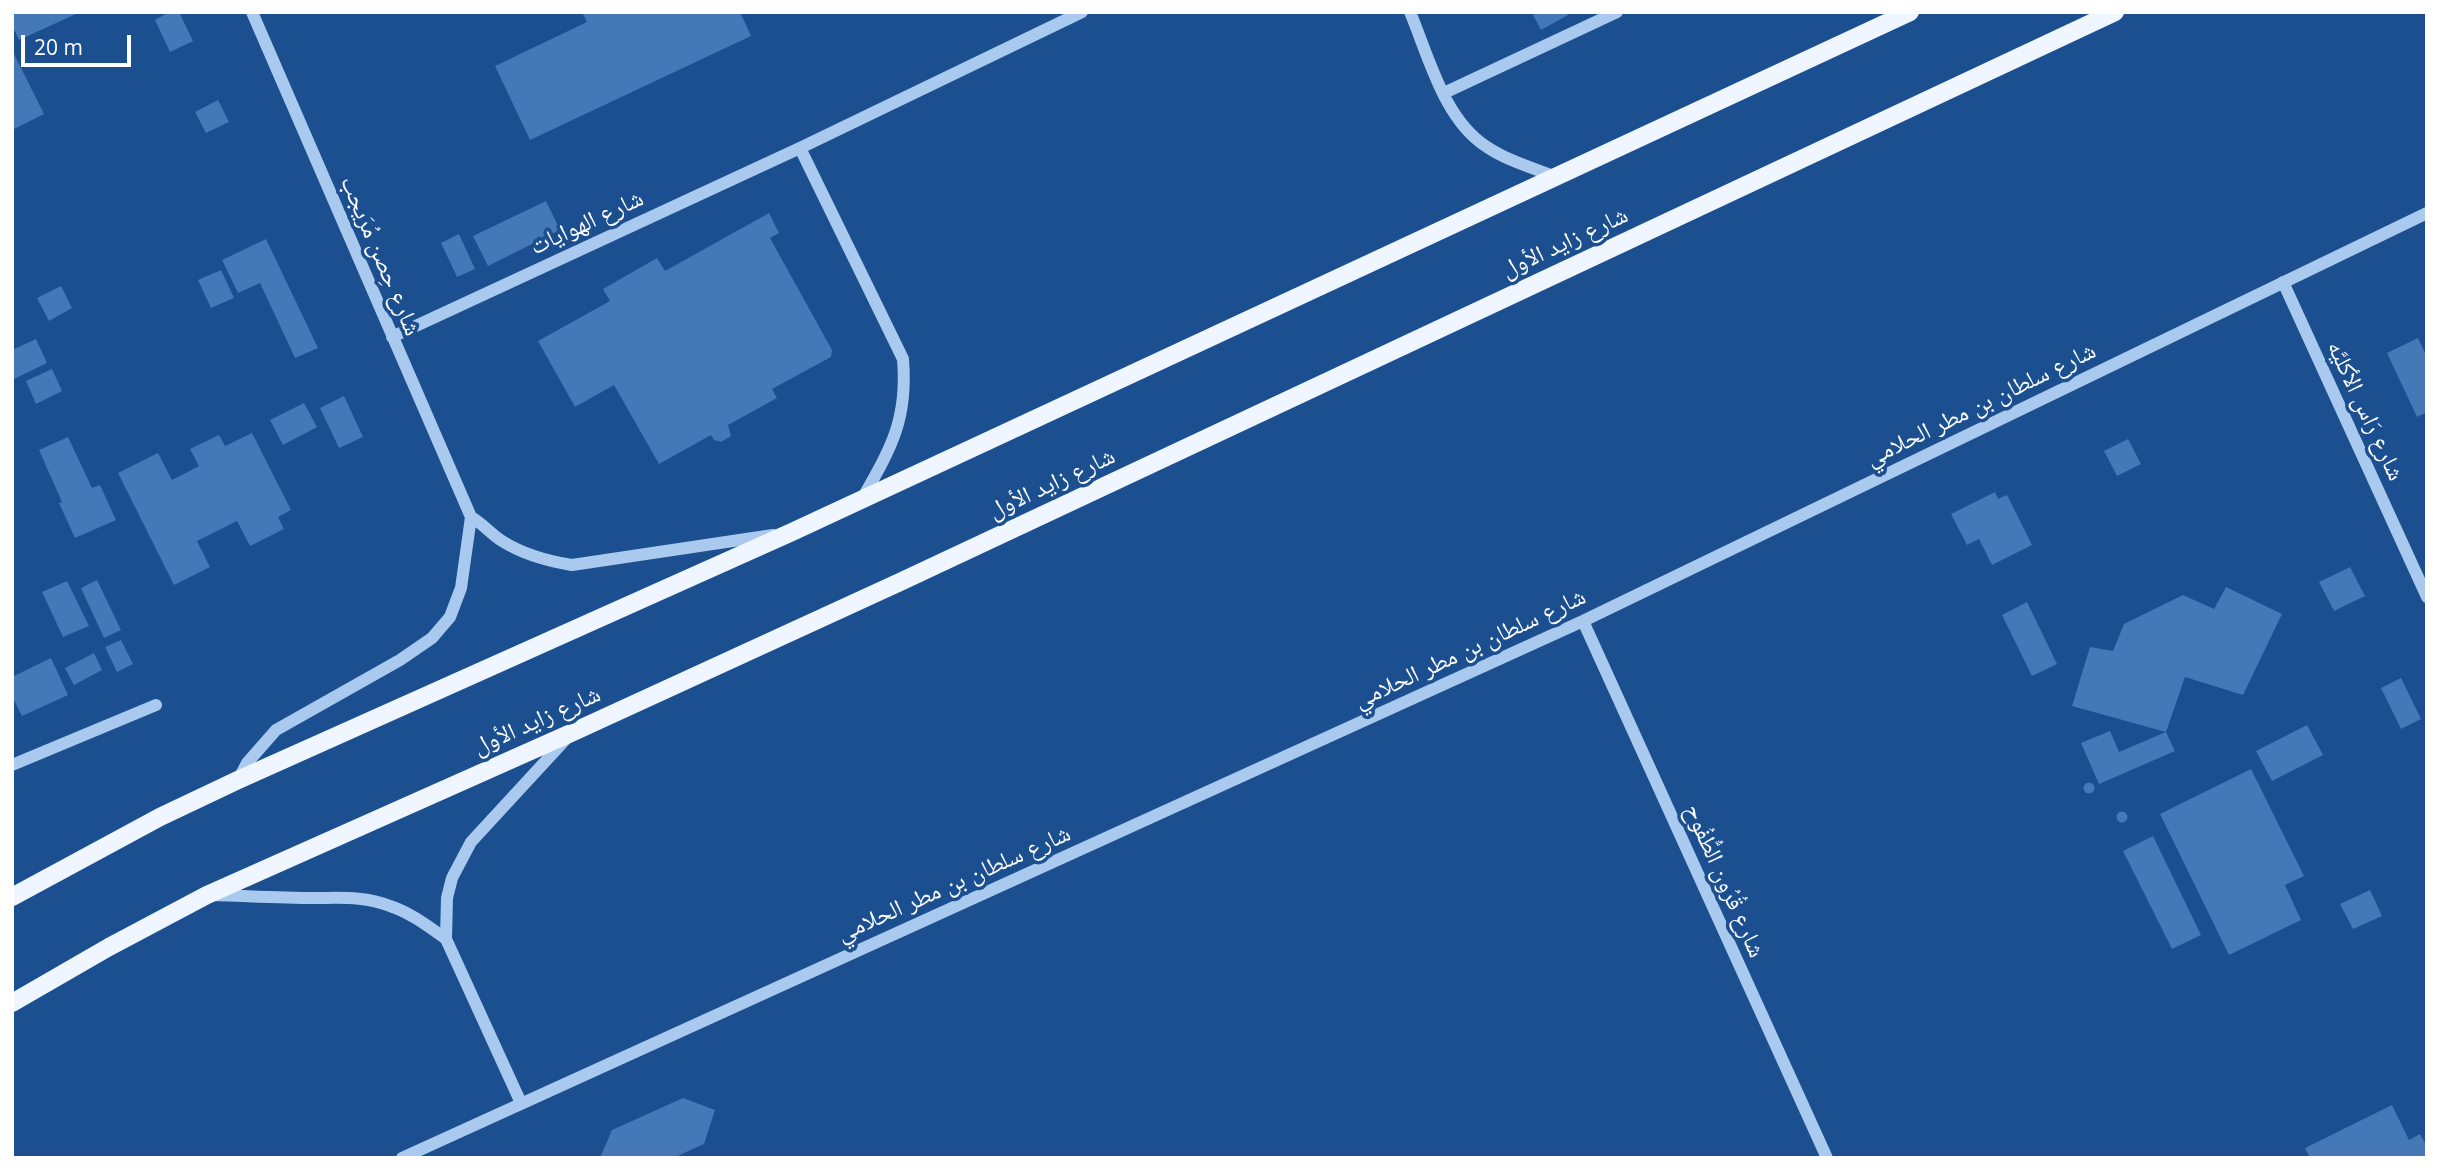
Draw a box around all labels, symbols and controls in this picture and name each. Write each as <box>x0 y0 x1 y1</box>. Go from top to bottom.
scale bar <box>24 21 135 65</box>
text: 20 m <box>34 33 83 61</box>
street label: شارع حِصن مُرَيجب <box>333 172 427 340</box>
street label: شارع الهوايات <box>526 184 648 262</box>
street label: شارع زايد الأول <box>1497 201 1633 285</box>
street label: شارع سلطان بن مطر الحلامي <box>1861 337 2101 473</box>
street label: شارع رَاس الأكليَّه <box>2320 337 2410 485</box>
street label: شارع زايد الأول <box>984 442 1120 526</box>
street label: شارع سلطان بن مطر الحلامي <box>1349 583 1591 715</box>
street label: شارع زايد الأول <box>469 680 605 762</box>
street label: شارع قُرُون الطُّفُوح <box>1677 800 1771 962</box>
street label: شارع سلطان بن مطر الحلامي <box>833 819 1075 949</box>

